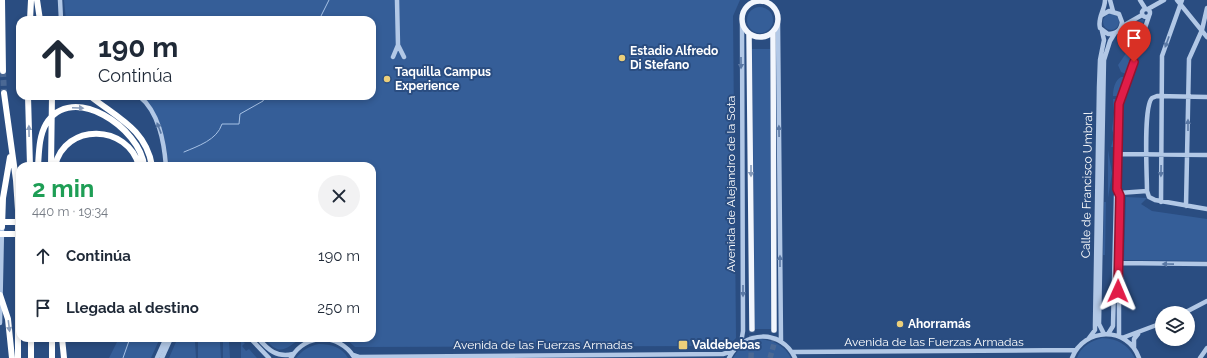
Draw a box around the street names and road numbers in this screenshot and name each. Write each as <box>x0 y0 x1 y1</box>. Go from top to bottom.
street label: Avenida de Alejandro de la Sota <box>724 96 738 272</box>
street label: Calle de Francisco Umbral <box>1079 111 1095 258</box>
street label: Avenida de las Fuerzas Armadas <box>844 335 1024 349</box>
street label: Avenida de las Fuerzas Armadas <box>453 338 633 352</box>

